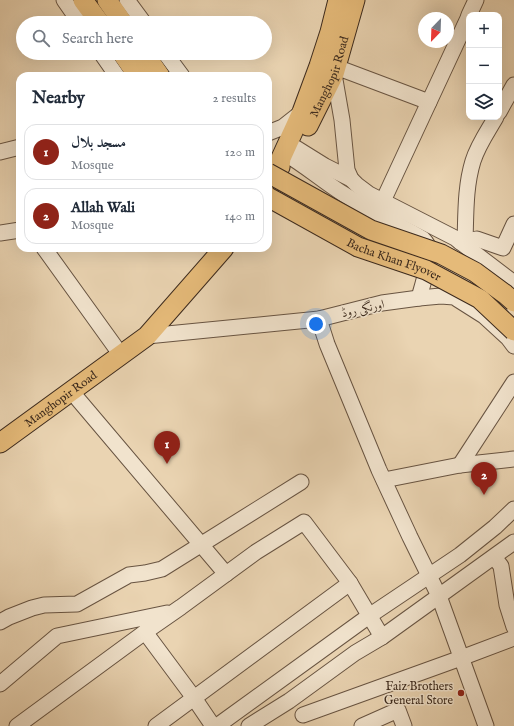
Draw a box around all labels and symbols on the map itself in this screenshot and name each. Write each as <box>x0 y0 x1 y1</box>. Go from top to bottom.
north arrow <box>418 12 454 48</box>
street label: Manghopir Road <box>306 34 352 120</box>
street label: Bacha Khan Flyover <box>344 235 444 285</box>
street label: اورنگی روڈ <box>340 297 387 322</box>
your location <box>306 314 326 334</box>
street label: Manghopir Road <box>21 367 100 430</box>
pin: 1 <box>154 431 180 464</box>
pin: 2 <box>471 462 497 495</box>
place label: Faiz Brothers General Store <box>384 679 453 708</box>
marker: Faiz Brothers General Store <box>456 688 466 698</box>

